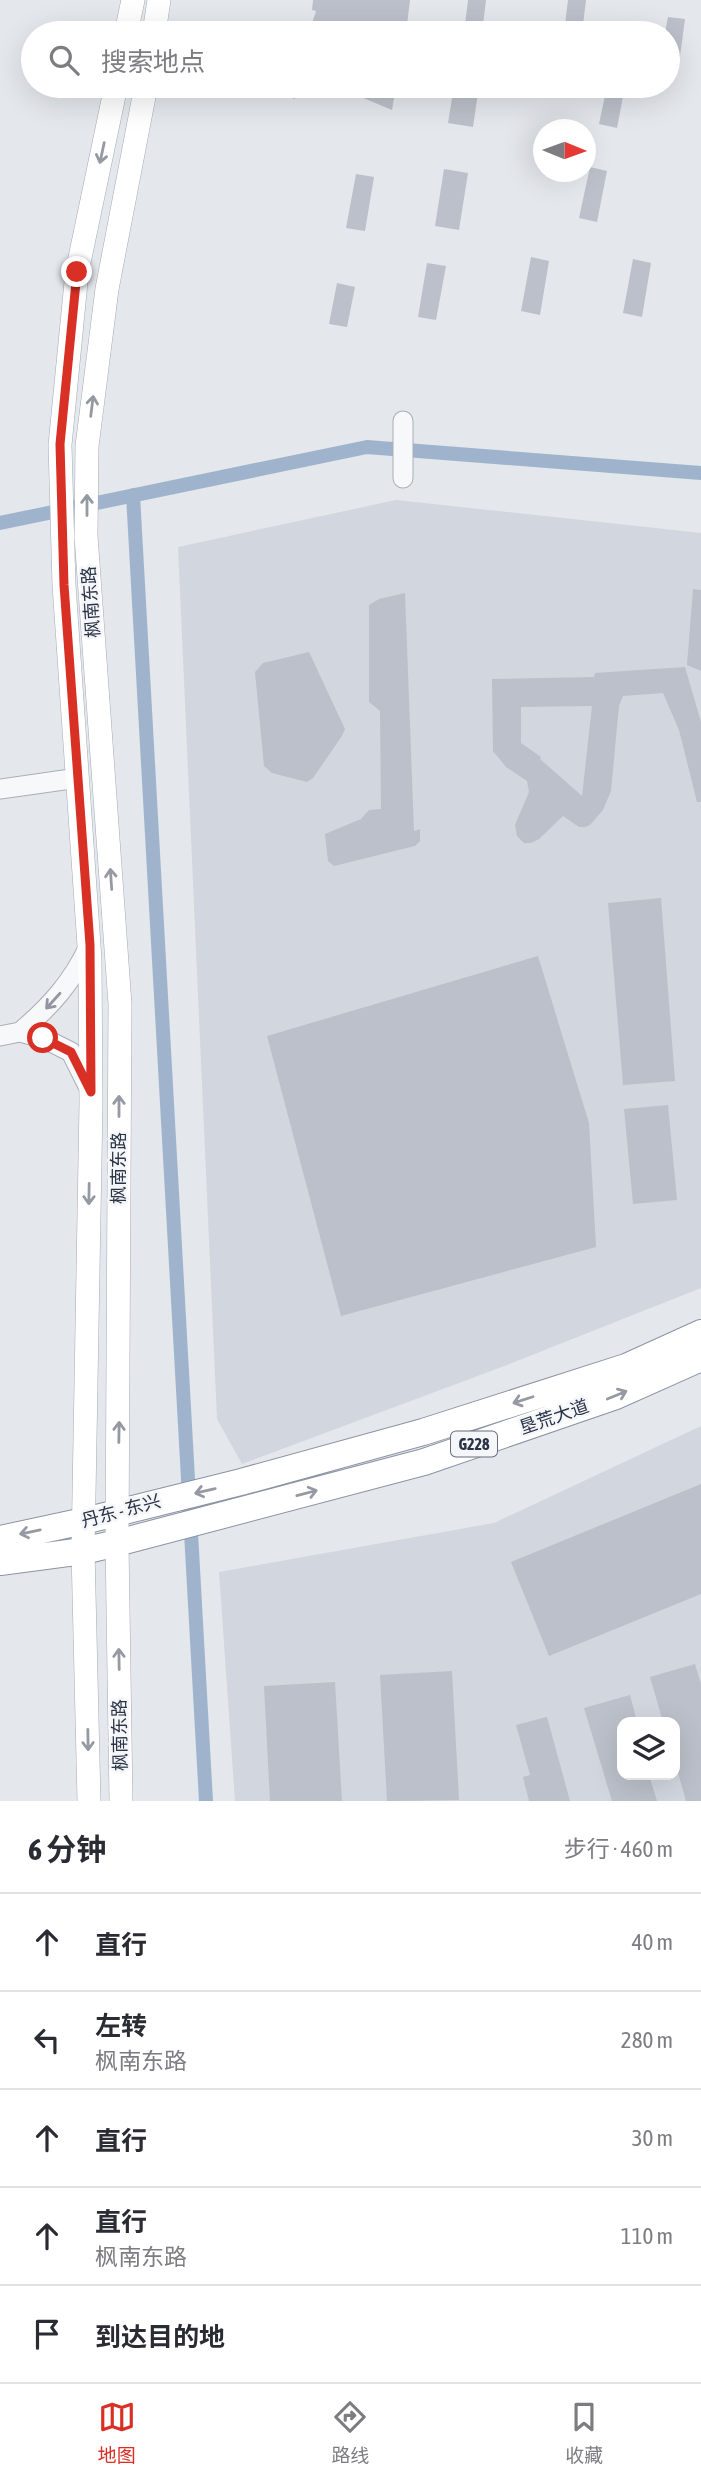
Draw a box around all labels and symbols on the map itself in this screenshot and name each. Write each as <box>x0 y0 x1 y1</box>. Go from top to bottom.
north arrow <box>533 119 596 182</box>
one-way arrow <box>94 141 108 164</box>
route end <box>61 256 92 287</box>
one-way arrow <box>86 396 99 418</box>
one-way arrow <box>80 494 94 517</box>
street label: 枫南东路 <box>78 565 103 639</box>
one-way arrow <box>104 868 117 891</box>
one-way arrow <box>45 992 61 1010</box>
route start <box>27 1022 58 1053</box>
one-way arrow <box>112 1095 126 1118</box>
street label: 枫南东路 <box>108 1132 129 1204</box>
one-way arrow <box>82 1183 96 1206</box>
one-way arrow <box>606 1388 628 1401</box>
one-way arrow <box>512 1394 534 1407</box>
street label: 垦荒大道 <box>516 1395 591 1438</box>
one-way arrow <box>112 1421 125 1444</box>
road number: G228 <box>451 1432 497 1456</box>
one-way arrow <box>194 1485 216 1498</box>
one-way arrow <box>296 1486 318 1499</box>
street label: 丹东 - 东兴 <box>79 1490 163 1531</box>
one-way arrow <box>19 1526 42 1540</box>
one-way arrow <box>112 1648 125 1671</box>
street label: 枫南东路 <box>108 1699 131 1771</box>
one-way arrow <box>81 1728 94 1751</box>

